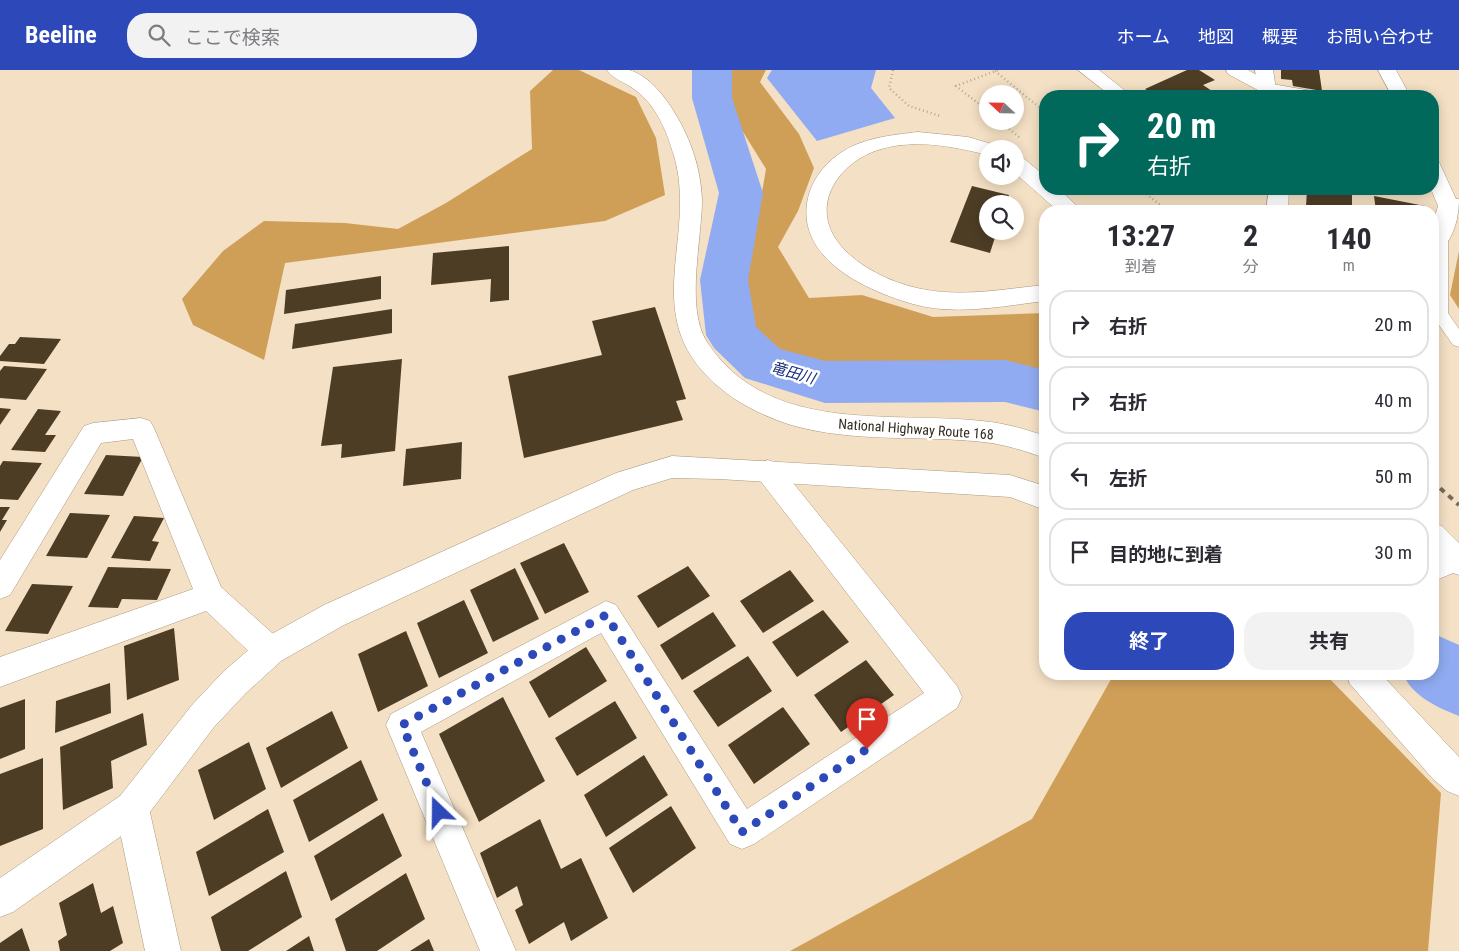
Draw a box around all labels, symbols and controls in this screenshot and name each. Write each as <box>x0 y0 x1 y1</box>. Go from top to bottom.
search box <box>127 13 477 58</box>
text: Beeline <box>25 21 97 49</box>
icon: search <box>145 21 173 49</box>
text: ここで検索 <box>185 26 280 49</box>
text: ホーム <box>1117 26 1170 47</box>
text: 地図 <box>1198 26 1234 47</box>
text: 概要 <box>1262 26 1298 47</box>
text: お問い合わせ <box>1326 26 1434 47</box>
north arrow <box>979 85 1024 130</box>
map controls <box>979 85 1024 240</box>
text: 20 m <box>1147 106 1216 147</box>
icon: right <box>1064 110 1129 175</box>
button: sound <box>979 140 1024 185</box>
text: 右折 <box>1147 154 1191 179</box>
button: search <box>979 195 1024 240</box>
text: 13:27 <box>1106 218 1175 253</box>
text: 2 <box>1243 218 1258 253</box>
text: 140 <box>1326 221 1372 256</box>
text: m <box>1343 256 1355 275</box>
text: 到着 <box>1125 257 1157 276</box>
text: 分 <box>1243 257 1259 276</box>
icon: right <box>1066 310 1094 338</box>
text: 20 m <box>1375 313 1412 336</box>
text: 右折 <box>1109 315 1147 338</box>
water label: 竜田川 <box>769 358 819 388</box>
icon: right <box>1066 386 1094 414</box>
text: 40 m <box>1375 389 1412 412</box>
text: 右折 <box>1109 391 1147 414</box>
street label: National Highway Route 168 <box>838 416 994 442</box>
icon: left <box>1066 462 1094 490</box>
text: 50 m <box>1375 465 1412 488</box>
text: 左折 <box>1109 467 1147 490</box>
icon: arrive <box>1066 538 1094 566</box>
text: 30 m <box>1375 541 1412 564</box>
text: 目的地に到着 <box>1109 543 1223 566</box>
button: 終了 <box>1064 612 1234 670</box>
button: 共有 <box>1244 612 1414 670</box>
pin <box>846 698 888 749</box>
icon: arrive <box>853 705 881 733</box>
position arrow <box>412 785 464 837</box>

